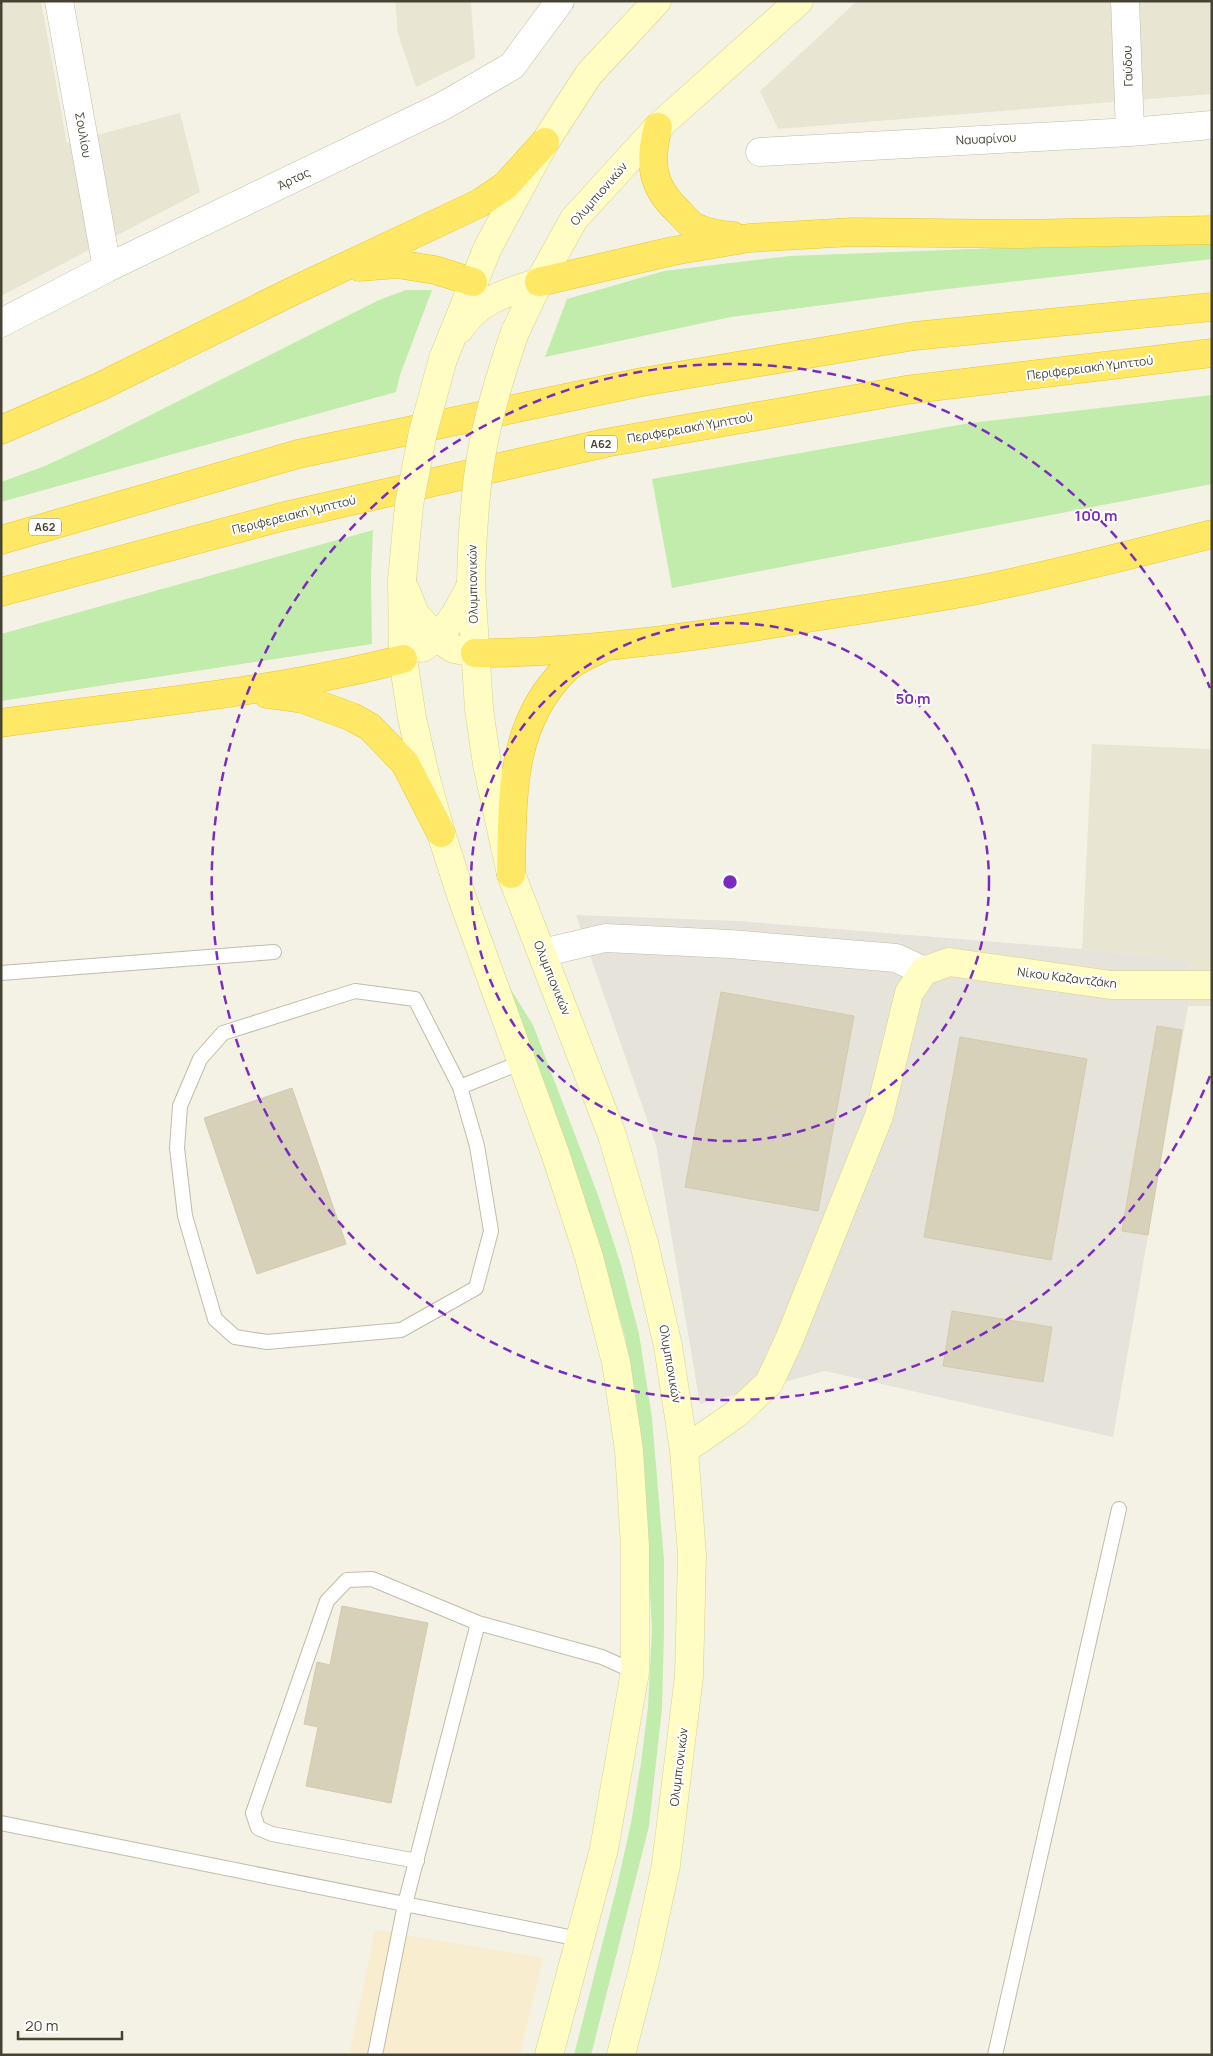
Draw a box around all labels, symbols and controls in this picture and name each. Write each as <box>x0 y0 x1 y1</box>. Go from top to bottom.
street label: Γαύδου <box>1118 45 1137 87</box>
street label: Σουλίου <box>71 111 96 159</box>
street label: Ναυαρίνου <box>955 128 1017 149</box>
street label: Ολυμπιονικών <box>566 158 631 229</box>
street label: Άρτας <box>274 163 313 194</box>
street label: Περιφερειακή Υμηττού <box>1026 351 1154 384</box>
street label: Περιφερειακή Υμηττού <box>626 408 754 447</box>
road number: Α62 <box>585 436 617 452</box>
street label: Περιφερειακή Υμηττού <box>230 491 358 538</box>
text: 100 m <box>1075 505 1117 526</box>
road number: Α62 <box>29 518 61 536</box>
street label: Ολυμπιονικών <box>463 544 482 624</box>
text: 50 m <box>895 688 931 709</box>
centre of rings <box>721 873 739 891</box>
street label: Ολυμπιονικών <box>530 938 575 1018</box>
street label: Νίκου Καζαντζάκη <box>1016 963 1118 992</box>
street label: Ολυμπιονικών <box>655 1323 686 1404</box>
street label: Ολυμπιονικών <box>665 1727 692 1807</box>
scale bar <box>18 2008 121 2040</box>
text: 20 m <box>25 2015 58 2036</box>

